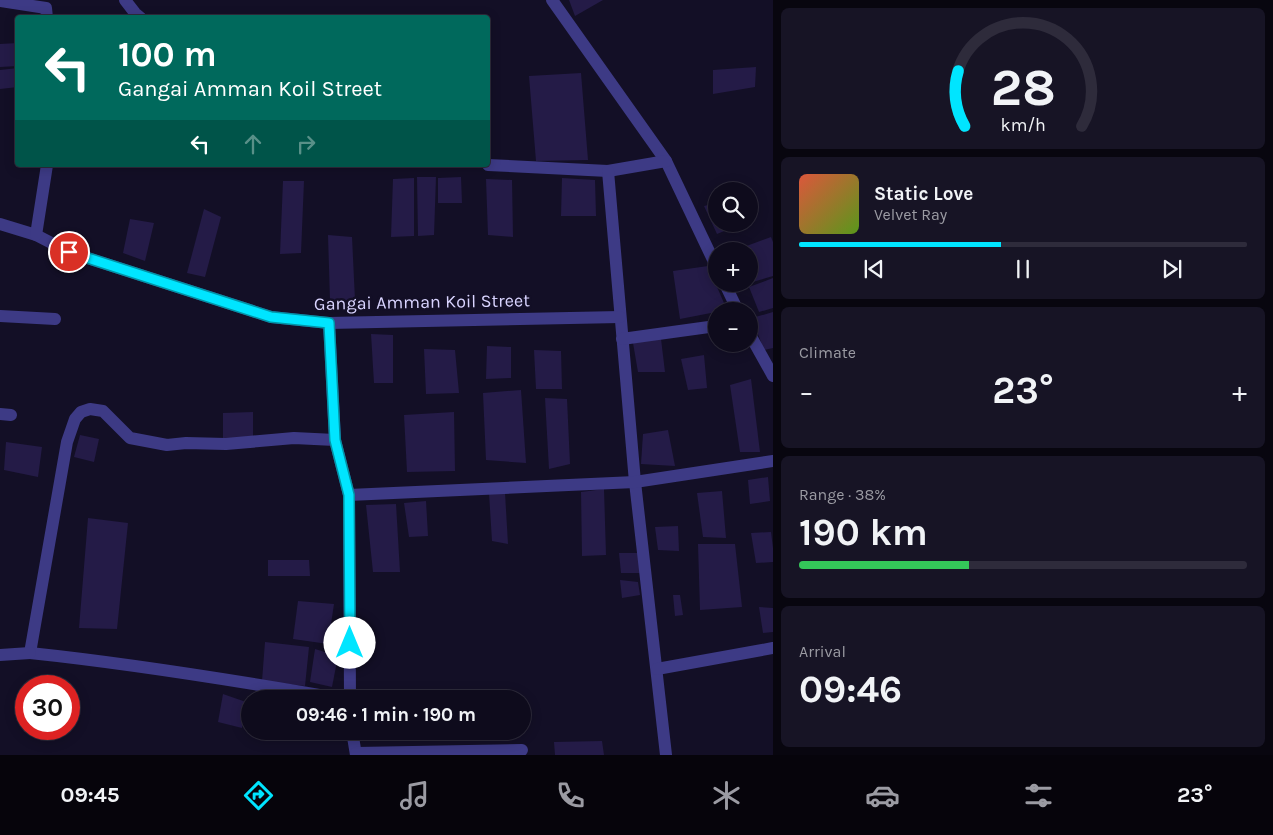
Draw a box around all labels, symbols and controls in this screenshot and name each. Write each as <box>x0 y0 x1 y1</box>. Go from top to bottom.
text: 100 m <box>118 34 217 75</box>
icon: left <box>35 35 100 100</box>
text: 28 <box>990 57 1056 118</box>
text: Gangai Amman Koil Street <box>118 76 382 102</box>
text: km/h <box>1000 115 1046 136</box>
icon: left <box>186 130 214 158</box>
icon: ahead <box>239 130 267 158</box>
icon: right <box>292 130 320 158</box>
map controls <box>708 182 758 352</box>
button: search <box>708 182 758 232</box>
text: Static Love <box>874 183 973 205</box>
text: Velvet Ray <box>874 205 947 224</box>
pin <box>48 231 90 273</box>
icon: arrive <box>55 238 83 266</box>
button: + <box>708 242 758 292</box>
icon: previous <box>860 255 888 283</box>
icon: pause <box>1009 255 1037 283</box>
icon: next <box>1158 255 1186 283</box>
street label: Gangai Amman Koil Street <box>314 289 530 315</box>
button: − <box>708 302 758 352</box>
text: Climate <box>799 343 856 362</box>
text: 23° <box>992 368 1054 413</box>
text: − <box>799 375 814 408</box>
text: + <box>1232 375 1247 408</box>
text: Range · 38% <box>799 485 886 504</box>
text: 190 km <box>799 510 928 555</box>
position arrow <box>323 616 375 668</box>
text: Arrival <box>799 642 846 661</box>
text: 09:46 <box>799 667 902 712</box>
speed limit sign: 30 <box>15 675 80 740</box>
text: 09:46 · 1 min · 190 m <box>296 704 476 726</box>
icon: directions <box>241 778 276 813</box>
icon: music <box>397 778 432 813</box>
icon: phone <box>553 778 588 813</box>
icon: climate <box>709 778 744 813</box>
icon: car <box>865 778 900 813</box>
icon: filters <box>1021 778 1056 813</box>
text: 09:45 <box>61 782 120 808</box>
text: 23° <box>1177 782 1212 808</box>

